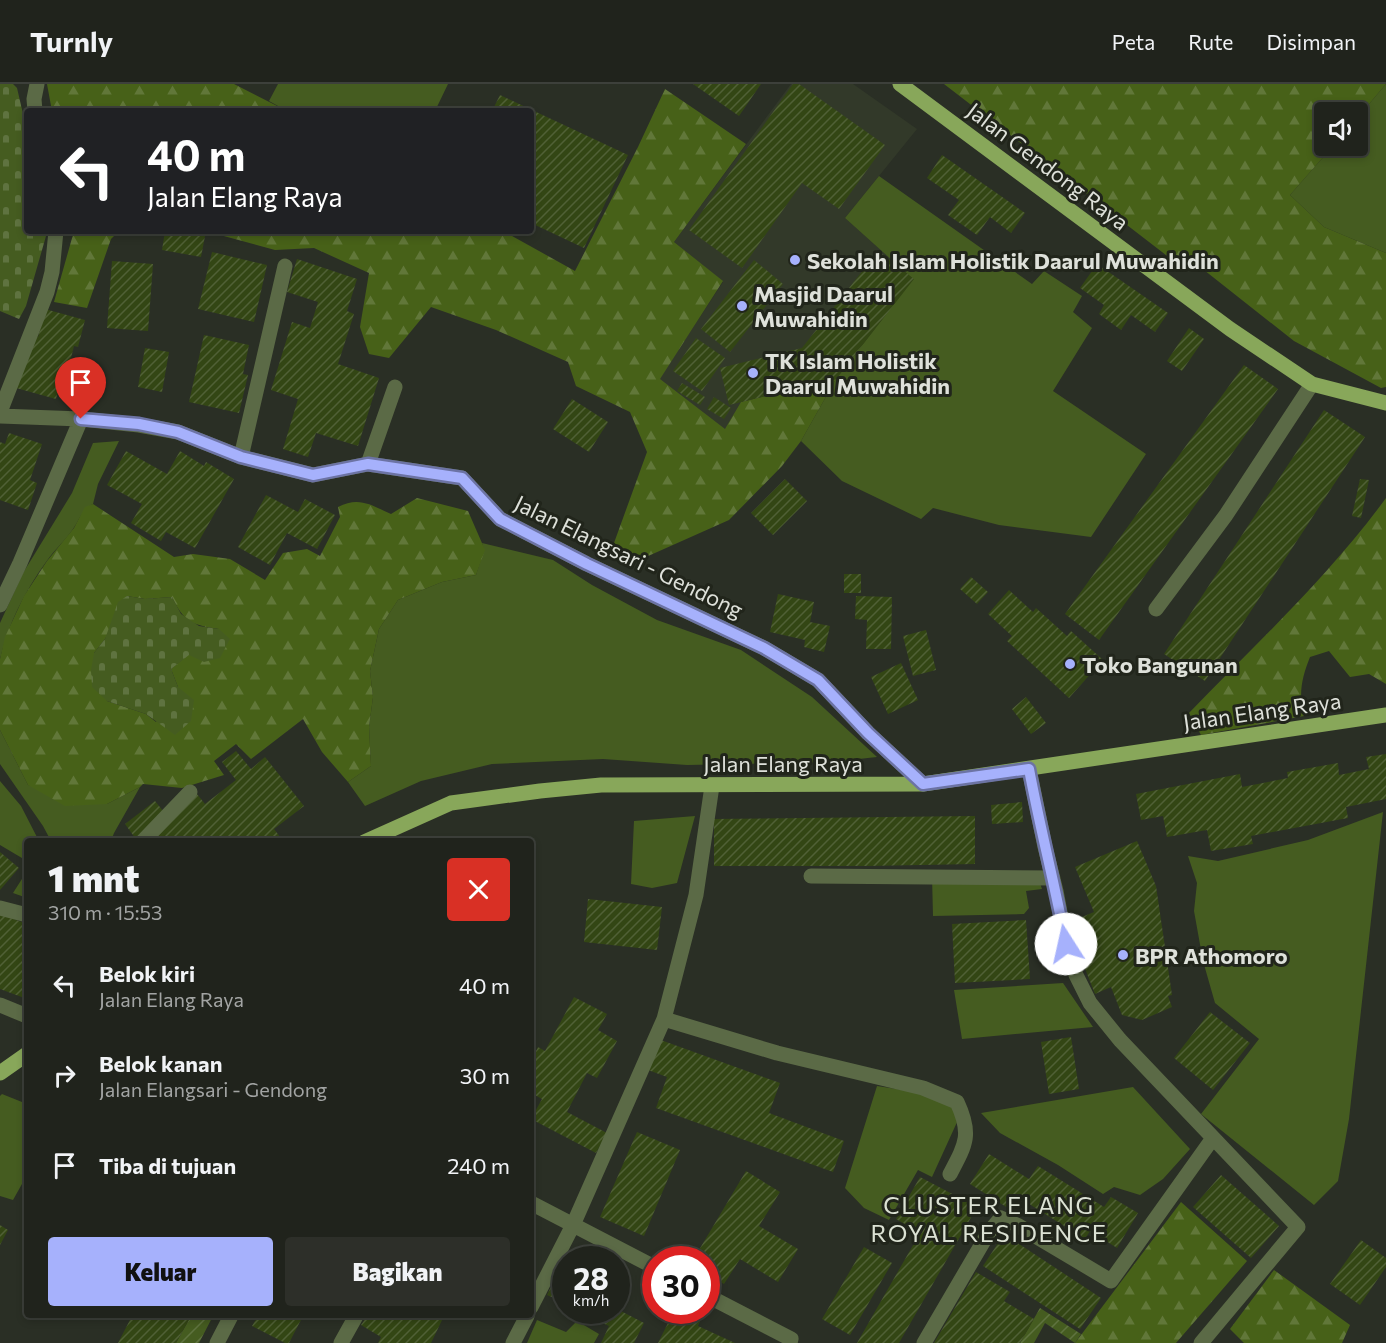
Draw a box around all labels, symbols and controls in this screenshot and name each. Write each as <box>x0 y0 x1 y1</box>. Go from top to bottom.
text: Turnly <box>30 24 113 58</box>
text: Peta <box>1112 29 1155 54</box>
text: Rute <box>1188 29 1233 54</box>
text: Disimpan <box>1266 29 1356 54</box>
street label: Jalan Gendong Raya <box>962 96 1134 236</box>
map controls <box>1314 102 1368 156</box>
button: sound <box>1314 102 1368 156</box>
text: 40 m <box>147 128 245 180</box>
icon: left <box>48 132 126 210</box>
text: Jalan Elang Raya <box>147 180 343 213</box>
place label: Sekolah Islam Holistik Daarul Muwahidin <box>807 247 1219 274</box>
marker: Sekolah Islam Holistik Daarul Muwahidin <box>788 253 802 267</box>
place label: Masjid Daarul Muwahidin <box>754 280 893 332</box>
marker: Masjid Daarul Muwahidin <box>735 299 749 313</box>
place label: TK Islam Holistik Daarul Muwahidin <box>765 347 950 399</box>
pin <box>55 357 106 419</box>
icon: arrive <box>64 366 97 399</box>
marker: TK Islam Holistik Daarul Muwahidin <box>746 366 760 380</box>
street label: Jalan Elangsari - Gendong <box>510 489 748 623</box>
place label: Toko Bangunan <box>1082 651 1238 678</box>
marker: Toko Bangunan <box>1063 657 1077 671</box>
street label: Jalan Elang Raya <box>1181 687 1343 735</box>
street label: Jalan Elang Raya <box>703 750 863 777</box>
text: 1 mnt <box>48 855 139 899</box>
button: close <box>447 858 510 921</box>
text: 310 m · 15:53 <box>48 900 162 924</box>
position arrow <box>1034 912 1098 976</box>
place label: BPR Athomoro <box>1135 942 1288 969</box>
marker: BPR Athomoro <box>1116 948 1130 962</box>
text: Belok kiri <box>99 960 195 987</box>
icon: left <box>48 969 81 1002</box>
text: 40 m <box>459 972 510 999</box>
text: Jalan Elang Raya <box>99 987 244 1011</box>
text: Belok kanan <box>99 1050 222 1077</box>
icon: right <box>48 1059 81 1092</box>
text: 30 m <box>460 1062 510 1089</box>
text: Jalan Elangsari - Gendong <box>99 1077 327 1101</box>
icon: arrive <box>48 1149 81 1182</box>
text: Tiba di tujuan <box>99 1152 236 1179</box>
text: 240 m <box>447 1152 510 1179</box>
district label: CLUSTER ELANG ROYAL RESIDENCE <box>870 1190 1108 1247</box>
button: Keluar <box>48 1237 273 1306</box>
button: Bagikan <box>285 1237 510 1306</box>
speed limit sign: 30 <box>642 1246 720 1324</box>
text: 28 <box>573 1259 609 1296</box>
text: km/h <box>573 1291 609 1309</box>

